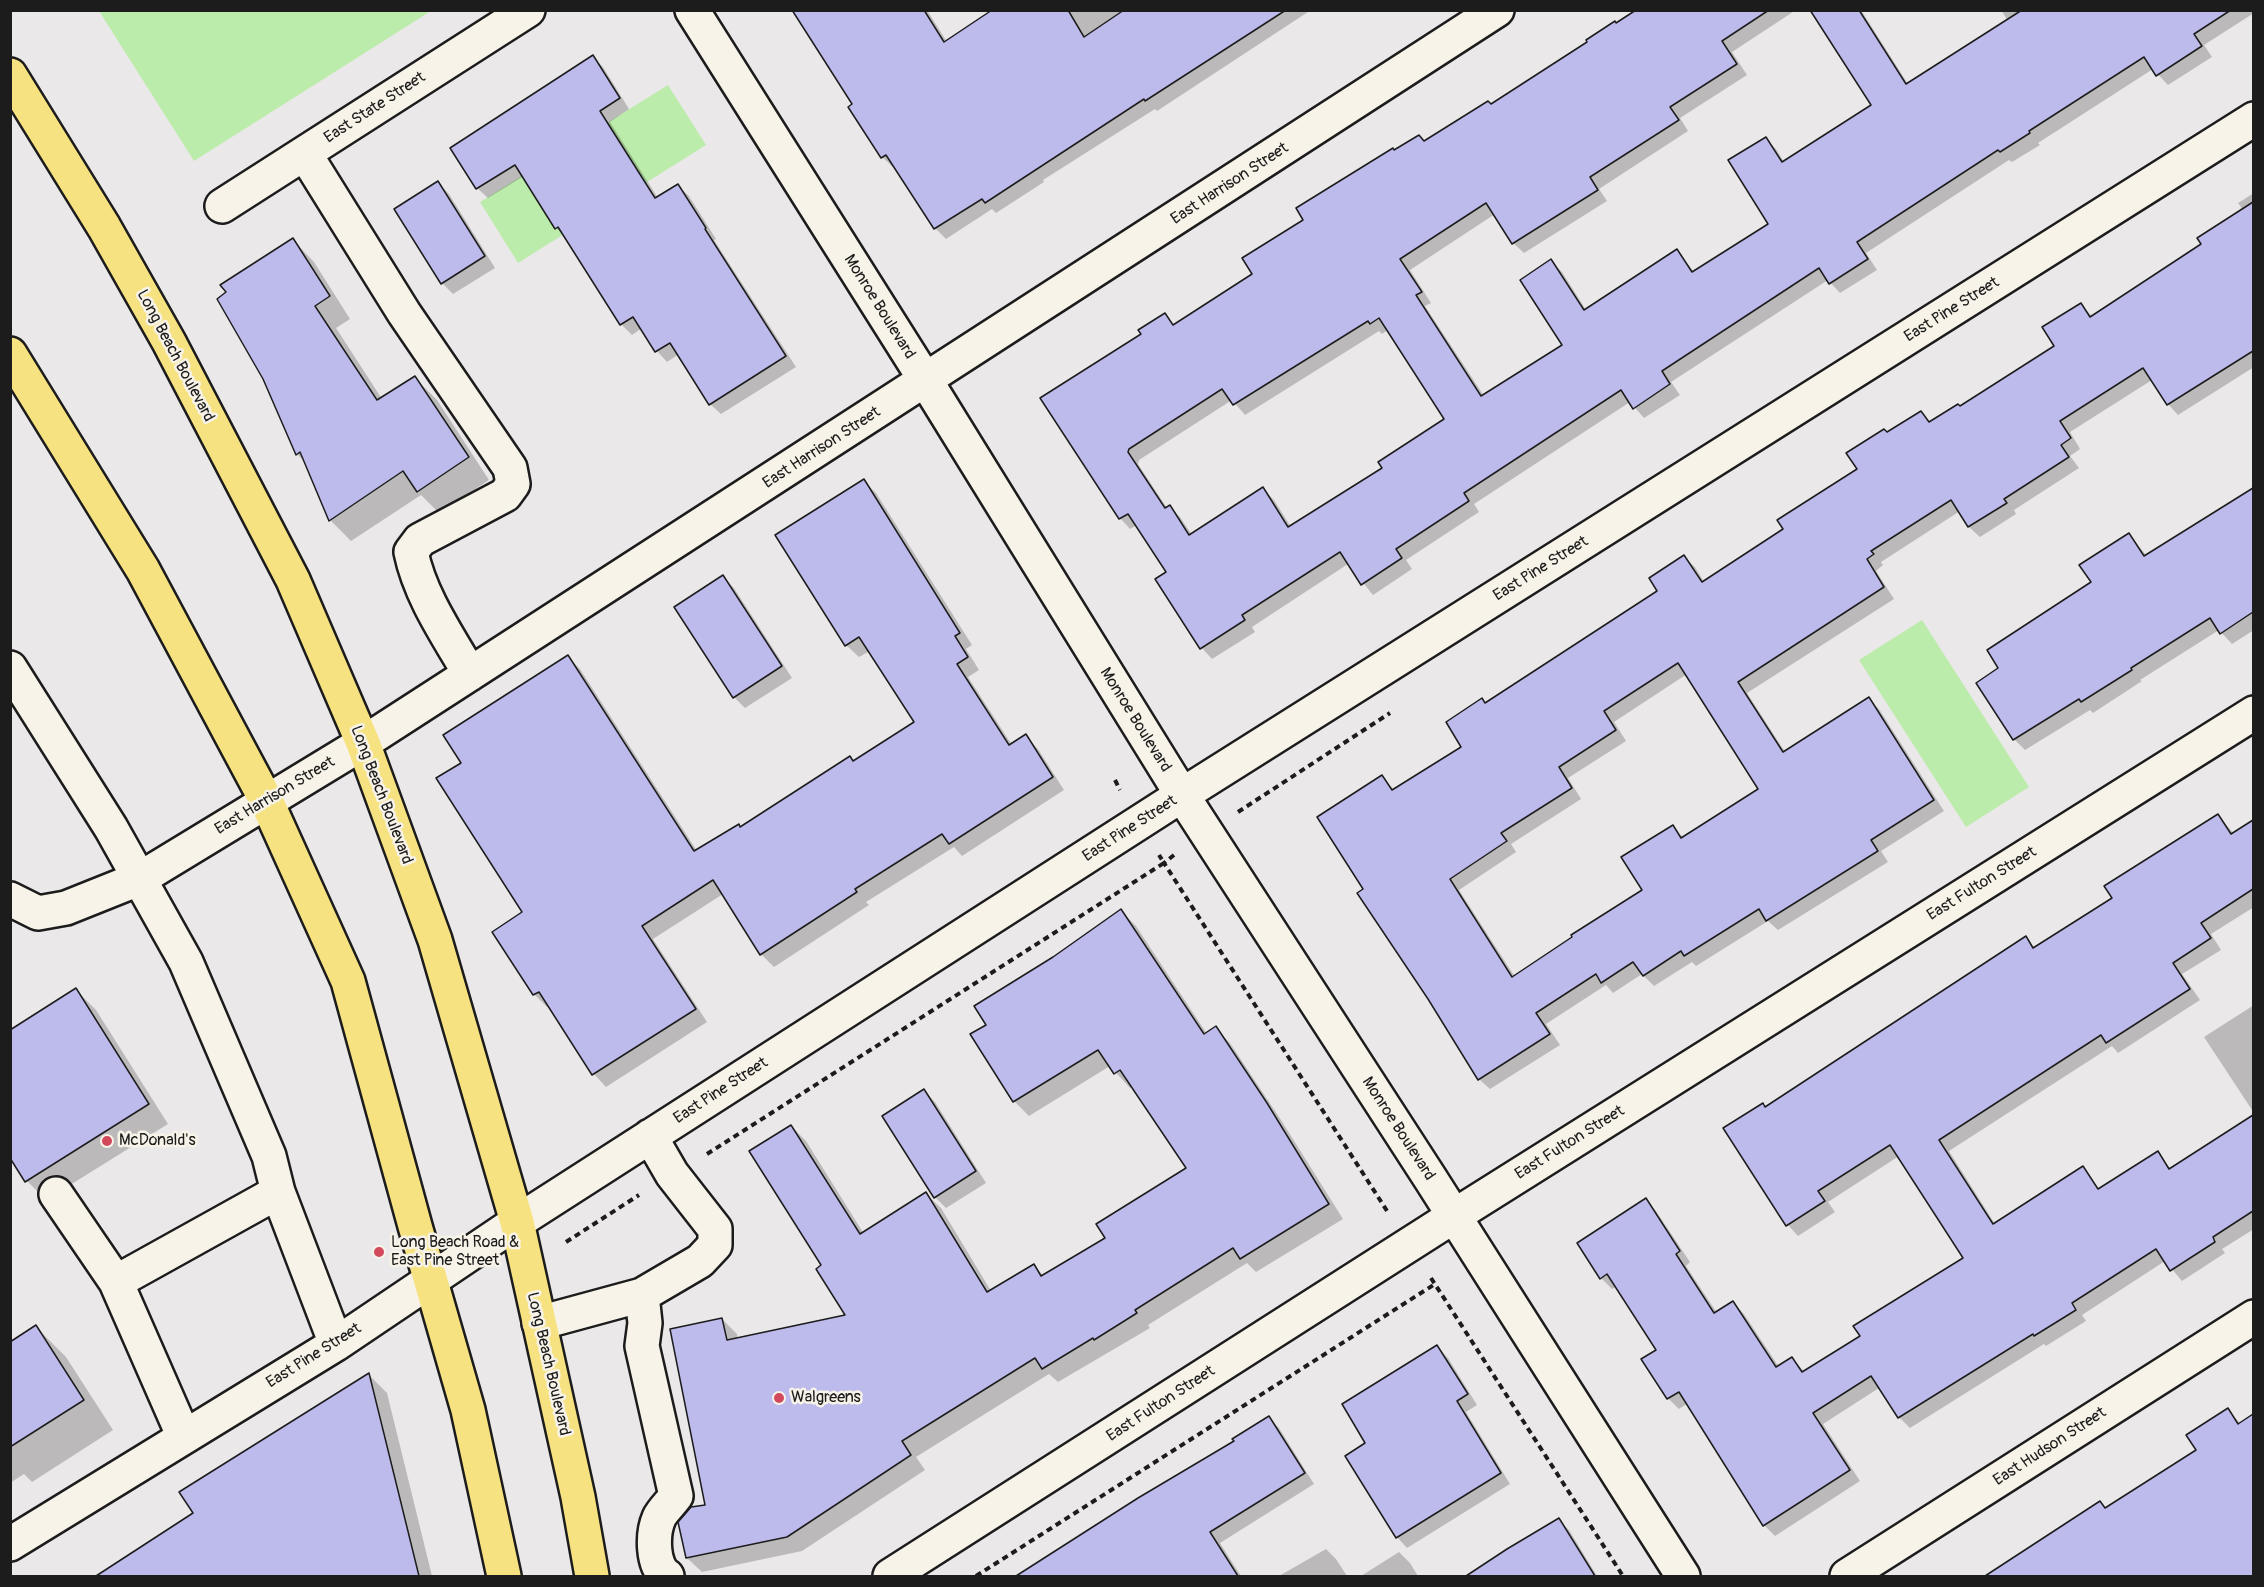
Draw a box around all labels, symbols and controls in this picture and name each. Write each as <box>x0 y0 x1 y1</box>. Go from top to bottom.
street label: East State Street <box>321 68 429 148</box>
street label: East Harrison Street <box>1168 139 1292 229</box>
street label: Monroe Boulevard <box>839 251 919 363</box>
street label: East Pine Street <box>1901 273 2003 347</box>
street label: Long Beach Boulevard <box>132 287 218 425</box>
street label: East Harrison Street <box>760 403 884 493</box>
street label: East Pine Street <box>1490 532 1592 606</box>
street label: Monroe Boulevard <box>1095 664 1175 776</box>
street label: Long Beach Boulevard <box>346 723 416 867</box>
street label: East Harrison Street <box>212 753 338 839</box>
street label: East Pine Street <box>1079 791 1181 867</box>
street label: East Fulton Street <box>1924 843 2040 925</box>
street label: East Pine Street <box>670 1053 772 1129</box>
street label: Monroe Boulevard <box>1357 1074 1439 1184</box>
street label: East Fulton Street <box>1512 1102 1628 1184</box>
place label: McDonald's <box>119 1131 196 1151</box>
marker: McDonald's <box>100 1134 114 1148</box>
place label: Long Beach Road & East Pine Street <box>391 1233 519 1271</box>
marker: Long Beach Road & East Pine Street <box>372 1245 386 1259</box>
street label: Long Beach Boulevard <box>522 1290 574 1438</box>
street label: East Pine Street <box>263 1319 365 1393</box>
street label: East Fulton Street <box>1103 1362 1219 1446</box>
place label: Walgreens <box>791 1388 861 1408</box>
marker: Walgreens <box>772 1391 786 1405</box>
street label: East Hudson Street <box>1990 1403 2110 1491</box>

